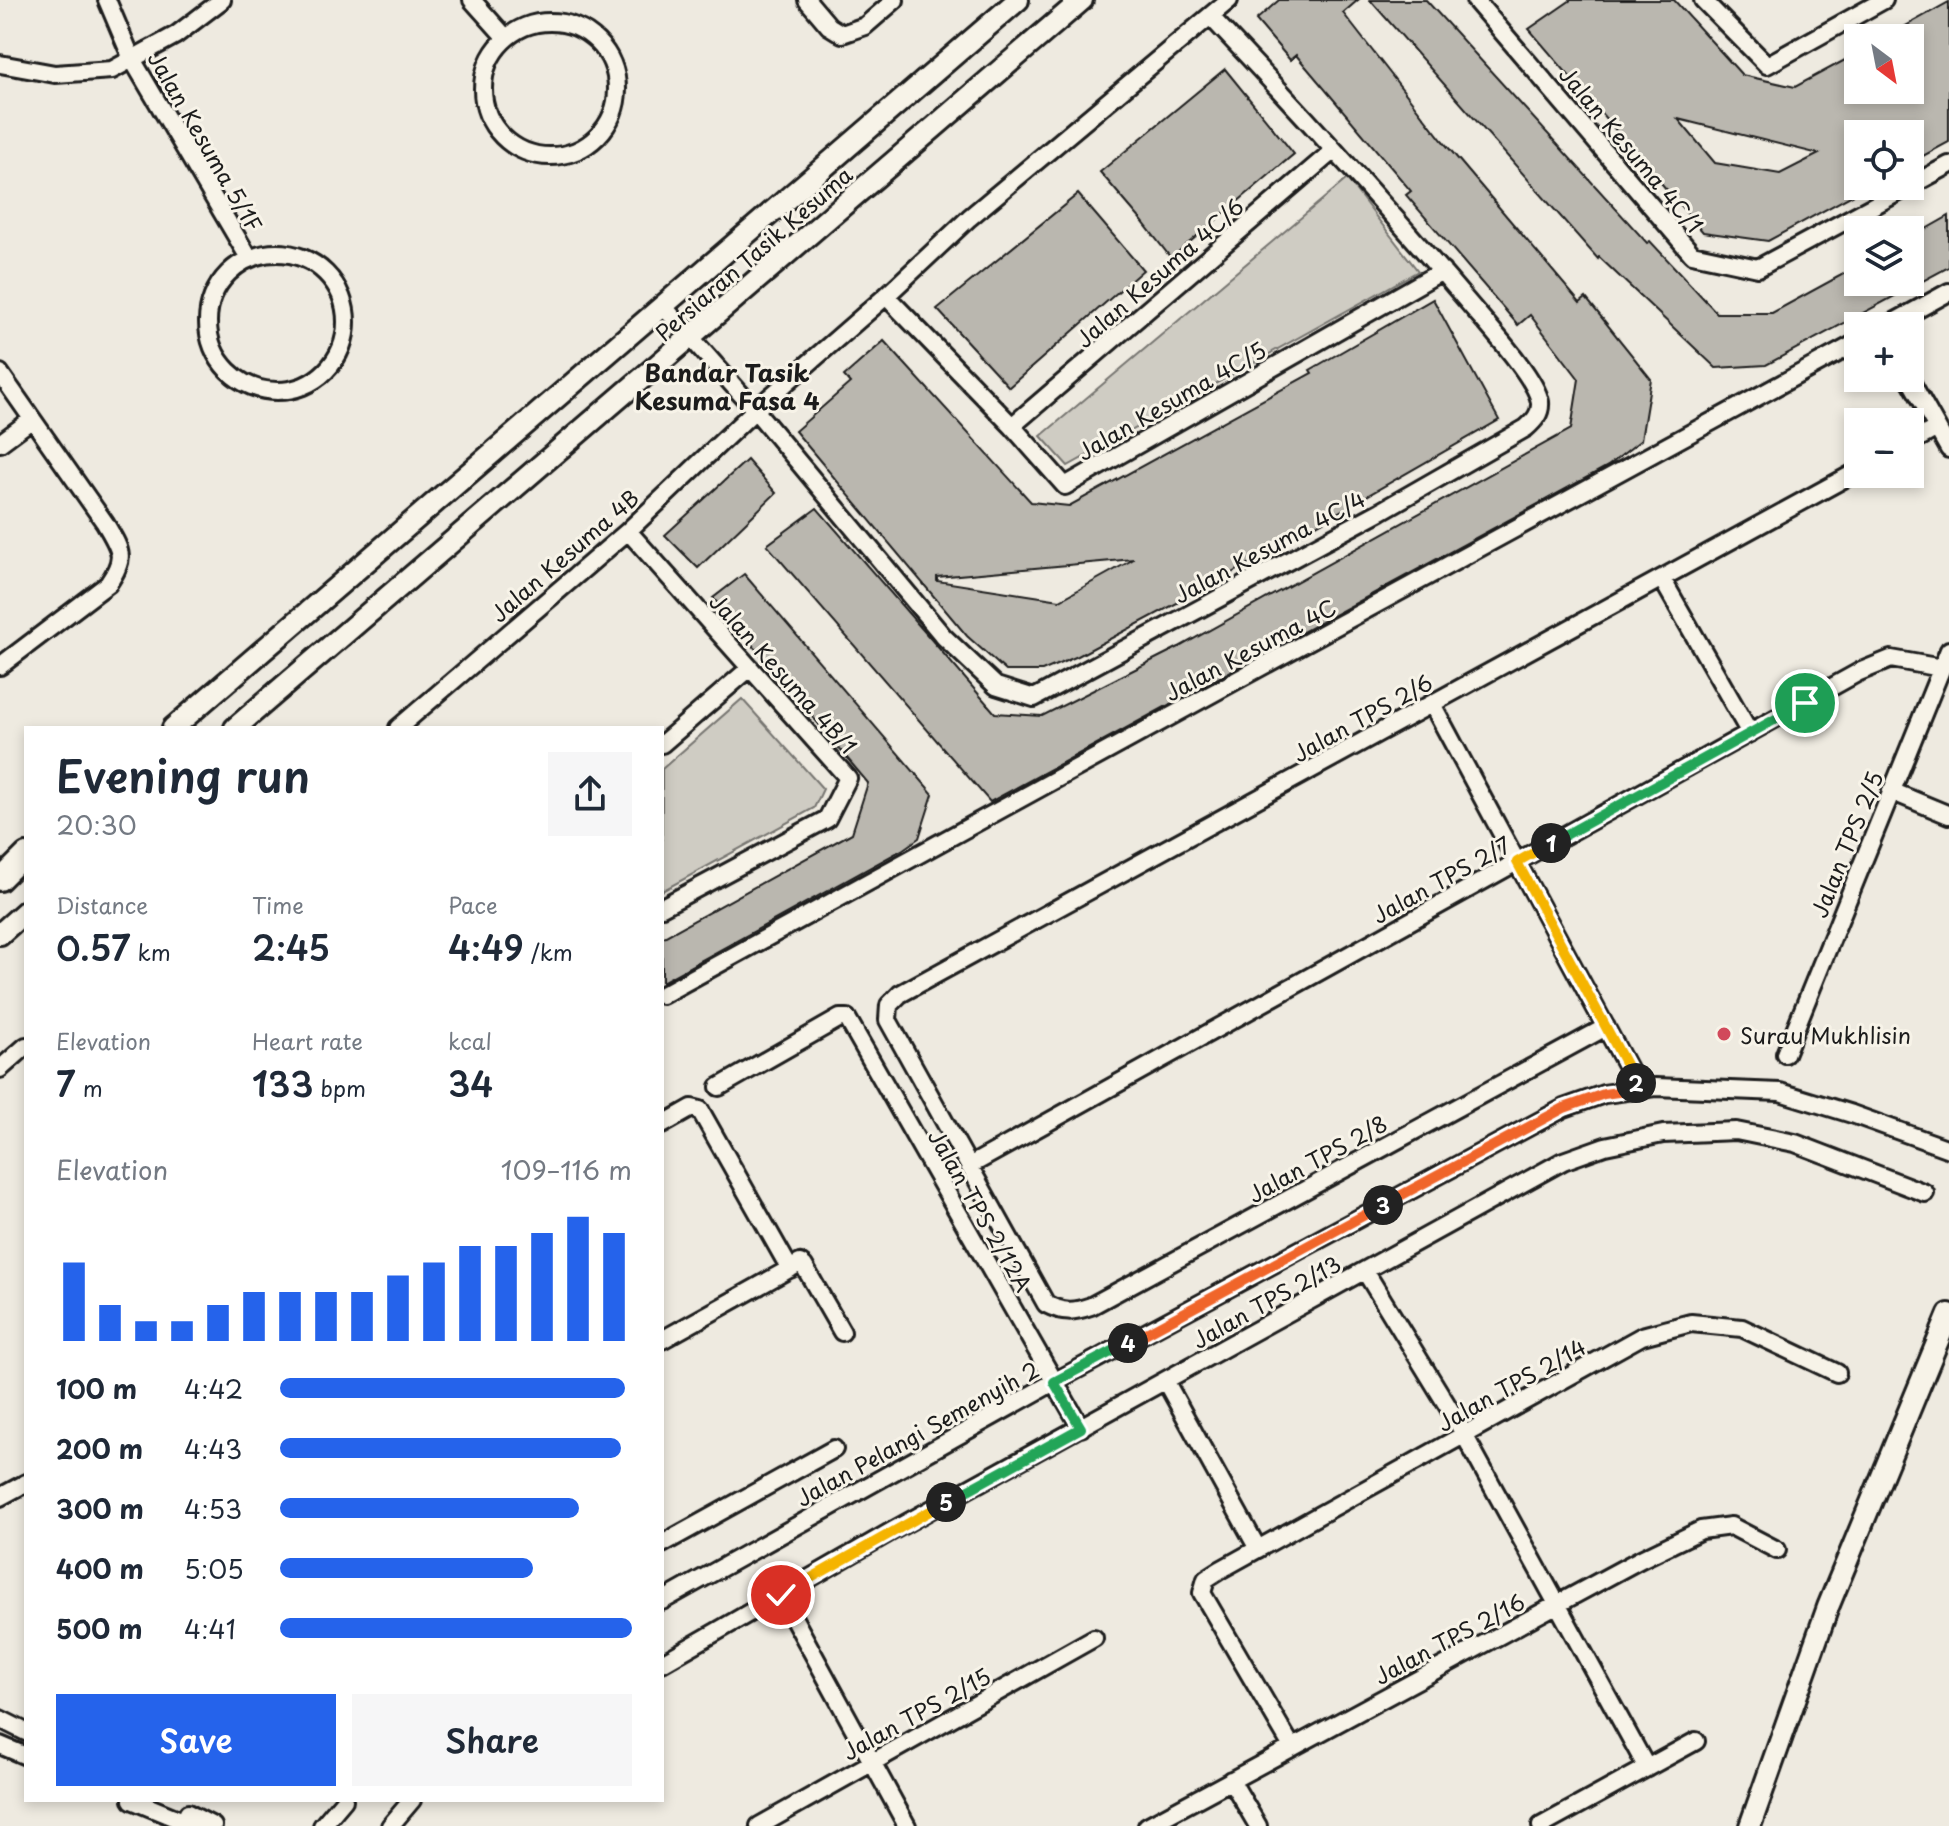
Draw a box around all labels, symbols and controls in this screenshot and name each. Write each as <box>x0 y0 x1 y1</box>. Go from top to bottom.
north arrow <box>1844 24 1924 104</box>
map controls <box>1844 24 1924 488</box>
street label: Jalan Kesuma 5/1F <box>141 44 271 238</box>
street label: Jalan Kesuma 4C/1 <box>1552 58 1712 240</box>
button: locate <box>1844 120 1924 200</box>
street label: Persiaran Tasik Kesuma <box>647 158 859 348</box>
street label: Jalan Kesuma 4C/6 <box>1068 190 1250 354</box>
button: layers <box>1844 216 1924 296</box>
button: + <box>1844 312 1924 392</box>
street label: Jalan Kesuma 4C/5 <box>1070 332 1272 468</box>
district label: Bandar Tasik Kesuma Fasa 4 <box>634 354 820 418</box>
button: − <box>1844 408 1924 488</box>
street label: Jalan Kesuma 4B <box>482 481 646 629</box>
street label: Jalan Kesuma 4C/4 <box>1167 481 1371 611</box>
street label: Jalan Kesuma 4B/1 <box>703 585 865 761</box>
street label: Jalan Kesuma 4C <box>1158 590 1342 708</box>
street label: Jalan TPS 2/6 <box>1286 665 1438 769</box>
pin <box>1771 669 1839 737</box>
icon: arrive <box>1783 681 1827 725</box>
text: Evening run <box>56 742 310 808</box>
button: share <box>548 752 632 836</box>
street label: Jalan TPS 2/5 <box>1802 766 1890 922</box>
text: 20:30 <box>56 805 137 844</box>
pin: 1 <box>1531 823 1571 863</box>
text: 1 <box>1546 826 1556 859</box>
street label: Jalan TPS 2/7 <box>1366 827 1516 931</box>
text: Distance <box>56 888 148 921</box>
text: Time <box>252 888 304 921</box>
text: Pace <box>448 888 498 921</box>
text: 0.57 <box>56 921 130 973</box>
text: 2:45 <box>252 921 330 973</box>
text: 4:49 <box>448 921 524 973</box>
text: km <box>130 935 171 968</box>
text: /km <box>524 935 573 968</box>
place label: Surau Mukhlisin <box>1740 1018 1911 1051</box>
text: Elevation <box>56 1024 151 1057</box>
text: Heart rate <box>252 1024 363 1057</box>
text: kcal <box>448 1024 492 1057</box>
marker: Surau Mukhlisin <box>1715 1025 1733 1043</box>
text: 7 <box>56 1057 75 1109</box>
text: 133 <box>252 1057 313 1109</box>
text: 34 <box>448 1057 493 1109</box>
pin: 2 <box>1616 1063 1656 1103</box>
text: 2 <box>1628 1066 1644 1099</box>
text: m <box>75 1071 103 1104</box>
text: bpm <box>313 1071 366 1104</box>
street label: Jalan TPS 2/8 <box>1241 1106 1393 1210</box>
street label: Jalan TPS 2/12A <box>921 1123 1041 1297</box>
text: Elevation <box>56 1150 168 1189</box>
text: 109–116 m <box>501 1150 632 1189</box>
pin: 3 <box>1363 1185 1403 1225</box>
text: 3 <box>1376 1188 1390 1221</box>
street label: Jalan TPS 2/13 <box>1186 1246 1346 1356</box>
pin: 4 <box>1108 1323 1148 1363</box>
text: 4 <box>1121 1326 1135 1359</box>
street label: Jalan TPS 2/14 <box>1431 1329 1591 1439</box>
street label: Jalan Pelangi Semenyih 2 <box>789 1352 1045 1514</box>
text: 100 m <box>56 1369 137 1408</box>
text: 4:42 <box>184 1369 243 1408</box>
text: 200 m <box>56 1429 143 1468</box>
text: 4:43 <box>184 1429 242 1468</box>
pin: 5 <box>926 1482 966 1522</box>
text: 5 <box>939 1485 953 1518</box>
text: 300 m <box>56 1489 144 1528</box>
text: 4:53 <box>184 1489 242 1528</box>
text: 400 m <box>56 1549 144 1588</box>
text: 5:05 <box>184 1549 244 1588</box>
pin <box>747 1561 815 1629</box>
icon: check <box>759 1573 803 1617</box>
street label: Jalan TPS 2/16 <box>1368 1584 1530 1692</box>
text: 500 m <box>56 1609 142 1648</box>
text: 4:41 <box>184 1609 236 1648</box>
street label: Jalan TPS 2/15 <box>836 1659 996 1767</box>
button: Save <box>56 1694 336 1786</box>
button: Share <box>352 1694 632 1786</box>

